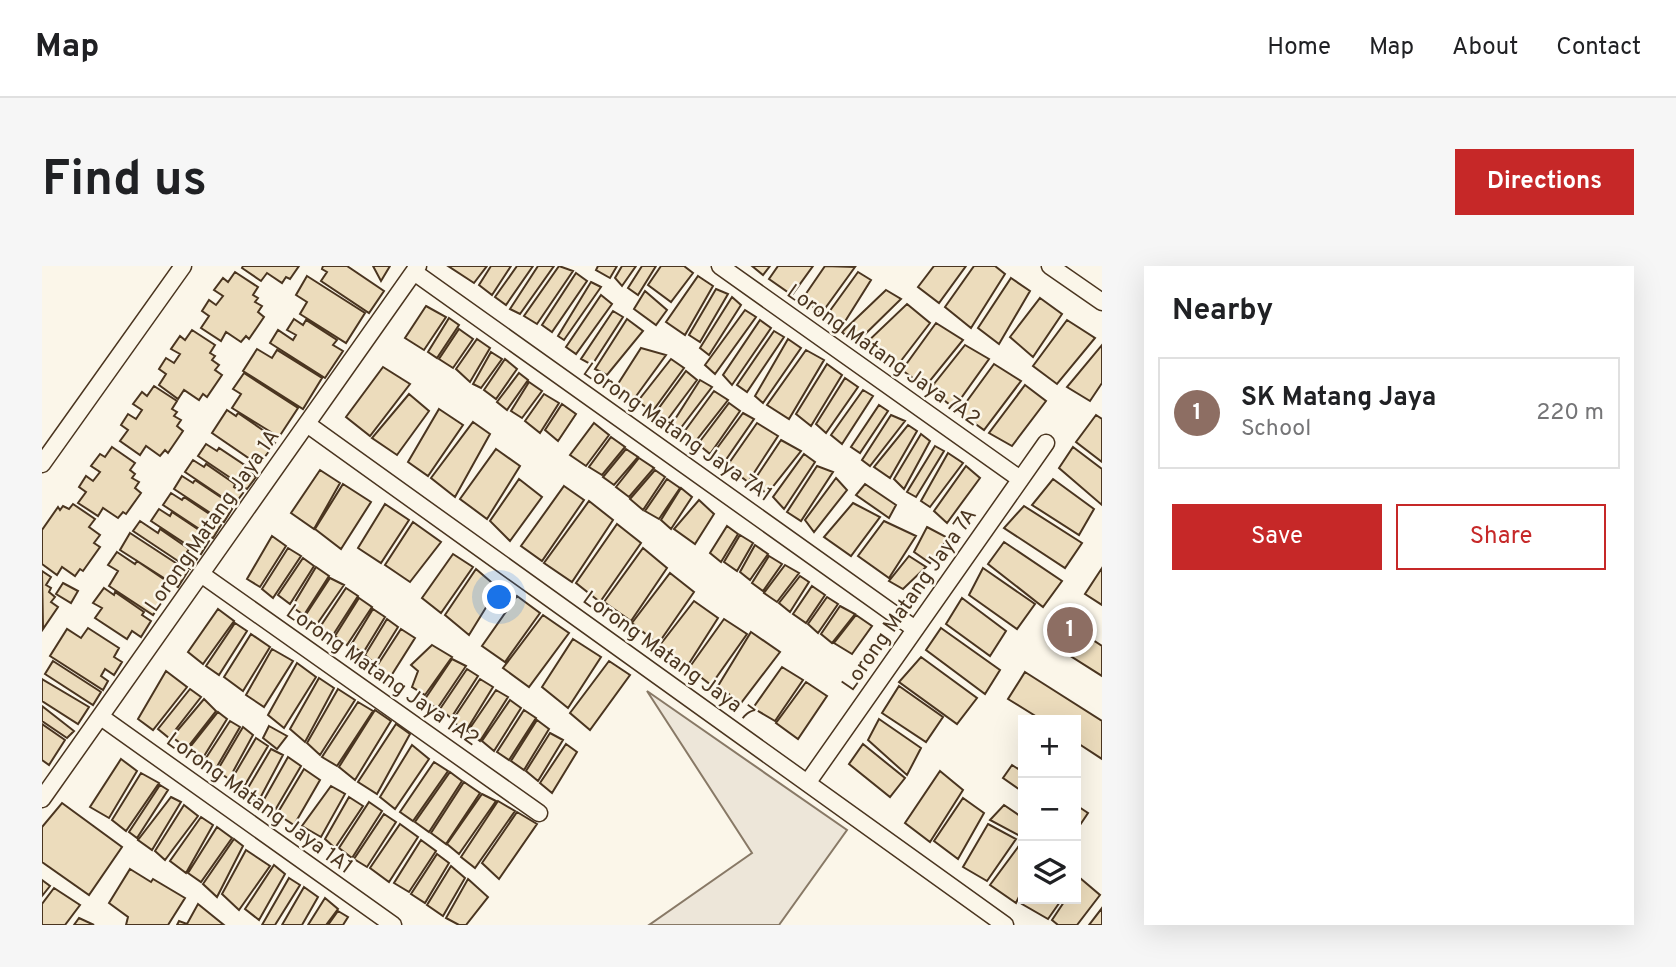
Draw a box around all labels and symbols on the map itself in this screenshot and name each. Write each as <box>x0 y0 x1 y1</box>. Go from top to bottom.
street label: Lorong Matang Jaya 7A2 <box>781 279 985 433</box>
street label: Lorong Matang Jaya 7A1 <box>577 357 777 509</box>
street label: Lorong Matang Jaya 1A <box>140 424 286 618</box>
street label: Lorong Matang Jaya 7A <box>837 503 983 697</box>
your location <box>482 580 516 614</box>
street label: Lorong Matang Jaya 7 <box>577 586 759 728</box>
street label: Lorong Matang Jaya 1A2 <box>280 599 484 753</box>
pin: 1 <box>1047 604 1093 656</box>
street label: Lorong Matang Jaya 1A1 <box>160 727 358 881</box>

